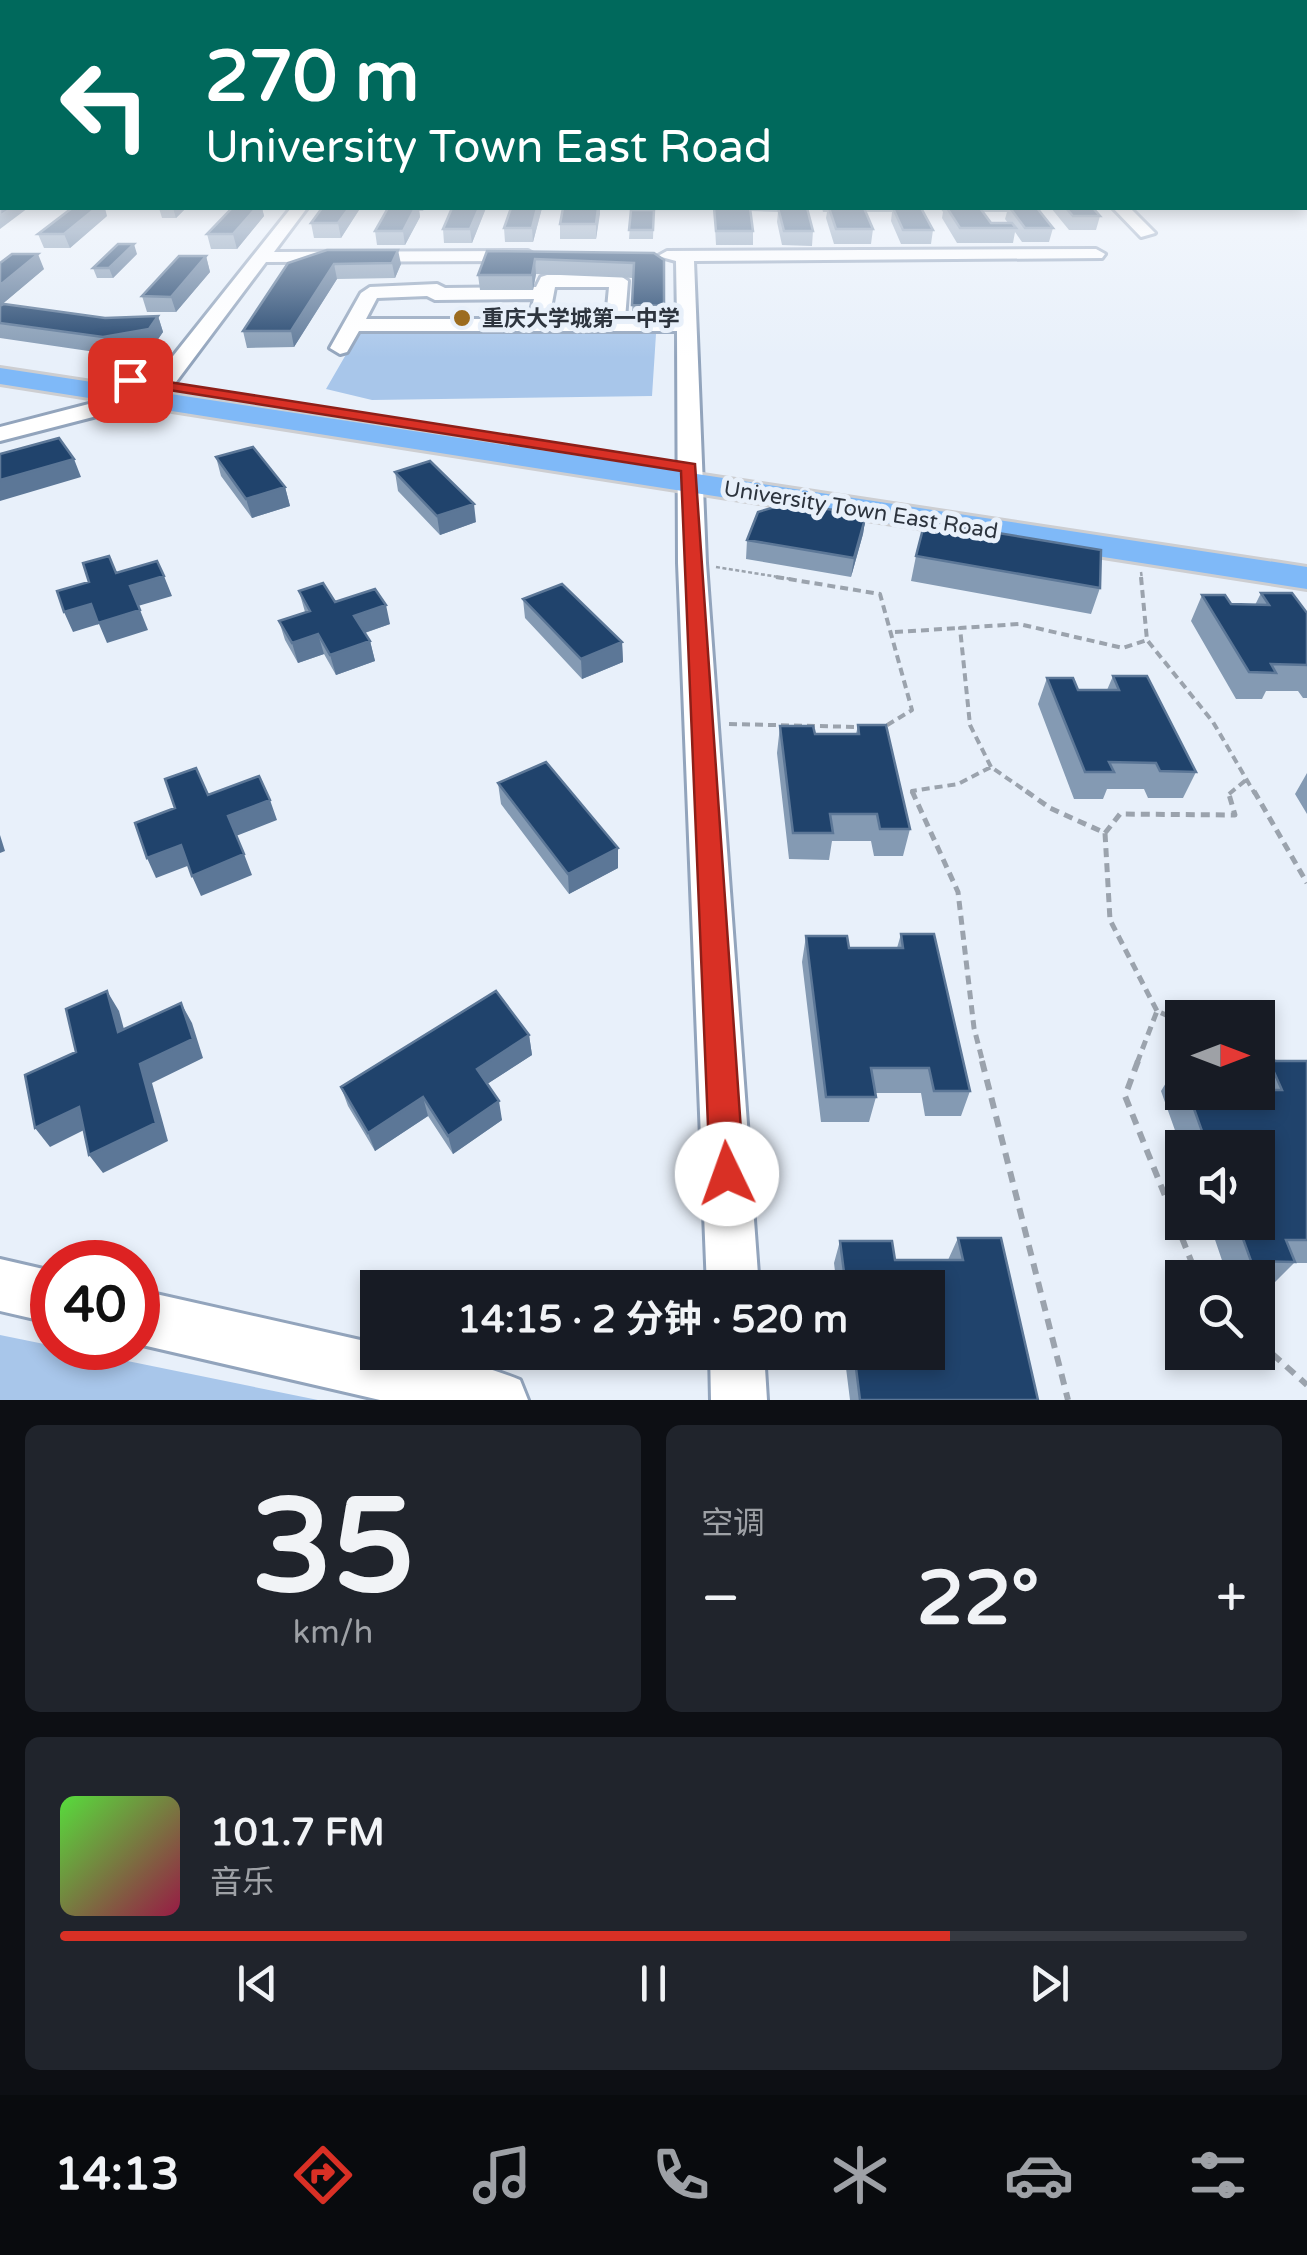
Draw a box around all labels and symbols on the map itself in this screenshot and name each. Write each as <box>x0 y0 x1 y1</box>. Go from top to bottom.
place label: 重庆大学城第一中学 <box>482 306 680 332</box>
marker: 重庆大学城第一中学 <box>451 307 473 329</box>
pin <box>88 338 173 423</box>
street label: University Town East Road <box>722 475 1000 545</box>
north arrow <box>1165 1000 1275 1110</box>
position arrow <box>675 1122 779 1226</box>
speed limit sign: 40 <box>30 1240 160 1370</box>

